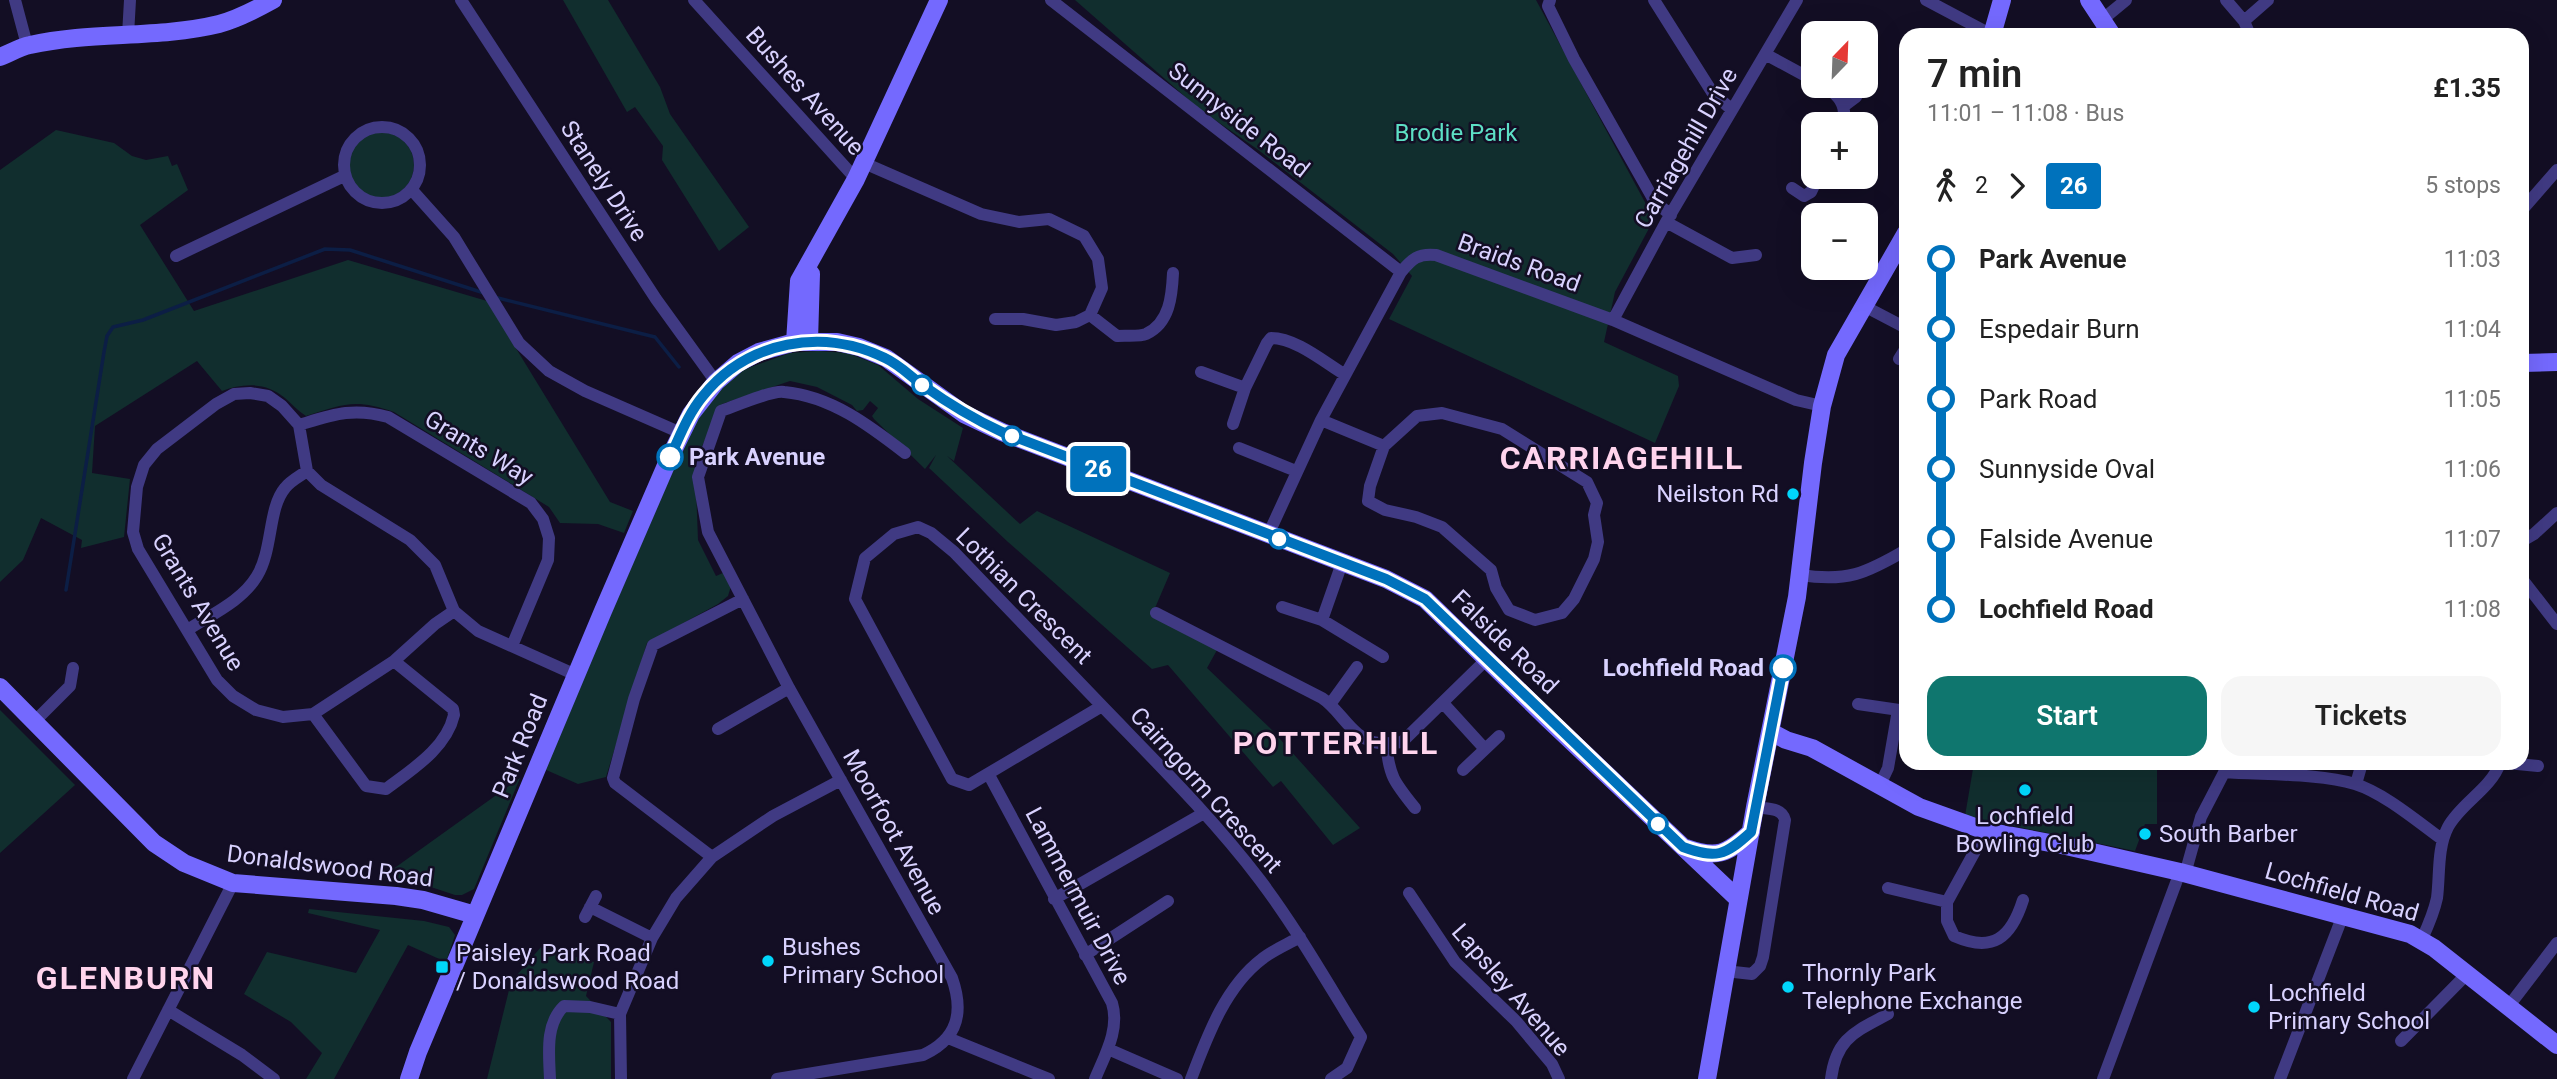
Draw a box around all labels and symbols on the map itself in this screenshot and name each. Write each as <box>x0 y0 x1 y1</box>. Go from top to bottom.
street label: Bushes Avenue <box>740 21 870 161</box>
north arrow <box>1801 21 1878 98</box>
street label: Sunnyside Road <box>1163 56 1315 184</box>
street label: Carriagehill Drive <box>1629 63 1743 233</box>
street label: Stanely Drive <box>555 115 653 247</box>
park label: Brodie Park <box>1395 119 1518 147</box>
street label: Braids Road <box>1454 228 1584 298</box>
unlabelled marker <box>912 375 932 395</box>
street label: Grants Way <box>420 405 539 492</box>
unlabelled marker <box>1002 426 1022 446</box>
district label: CARRIAGEHILL <box>1500 439 1744 477</box>
place label: Park Avenue <box>689 443 825 471</box>
marker: Park Avenue <box>657 444 683 470</box>
line badge: 26 <box>1066 446 1130 492</box>
place label: Neilston Rd <box>1656 480 1779 508</box>
marker: Neilston Rd <box>1785 486 1801 502</box>
street label: Lothian Crescent <box>950 522 1098 670</box>
street label: Grants Avenue <box>146 528 250 676</box>
unlabelled marker <box>1269 529 1289 549</box>
street label: Falside Road <box>1446 584 1564 700</box>
place label: Lochfield Road <box>1603 654 1764 682</box>
marker: Lochfield Road <box>1770 655 1796 681</box>
street label: Park Road <box>487 690 553 802</box>
street label: Cairngorm Crescent <box>1124 701 1288 879</box>
district label: POTTERHILL <box>1233 724 1439 762</box>
street label: Moorfoot Avenue <box>837 744 951 920</box>
marker: Lochfield Bowling Club <box>2017 782 2033 798</box>
street label: Lammermuir Drive <box>1019 802 1137 990</box>
place label: Lochfield Bowling Club <box>1955 802 2095 858</box>
unlabelled marker <box>1648 814 1668 834</box>
place label: South Barber <box>2159 820 2298 848</box>
marker: South Barber <box>2137 826 2153 842</box>
street label: Donaldswood Road <box>225 839 435 893</box>
street label: Lochfield Road <box>2262 857 2422 927</box>
street label: Lapsley Avenue <box>1446 918 1576 1062</box>
place label: Bushes Primary School <box>782 933 944 989</box>
place label: Paisley, Park Road / Donaldswood Road <box>456 939 679 995</box>
marker: Bushes Primary School <box>760 953 776 969</box>
district label: GLENBURN <box>36 959 216 997</box>
marker: Paisley, Park Road / Donaldswood Road <box>434 959 450 975</box>
place label: Thornly Park Telephone Exchange <box>1802 959 2022 1015</box>
marker: Thornly Park Telephone Exchange <box>1780 979 1796 995</box>
place label: Lochfield Primary School <box>2268 979 2430 1035</box>
marker: Lochfield Primary School <box>2246 999 2262 1015</box>

